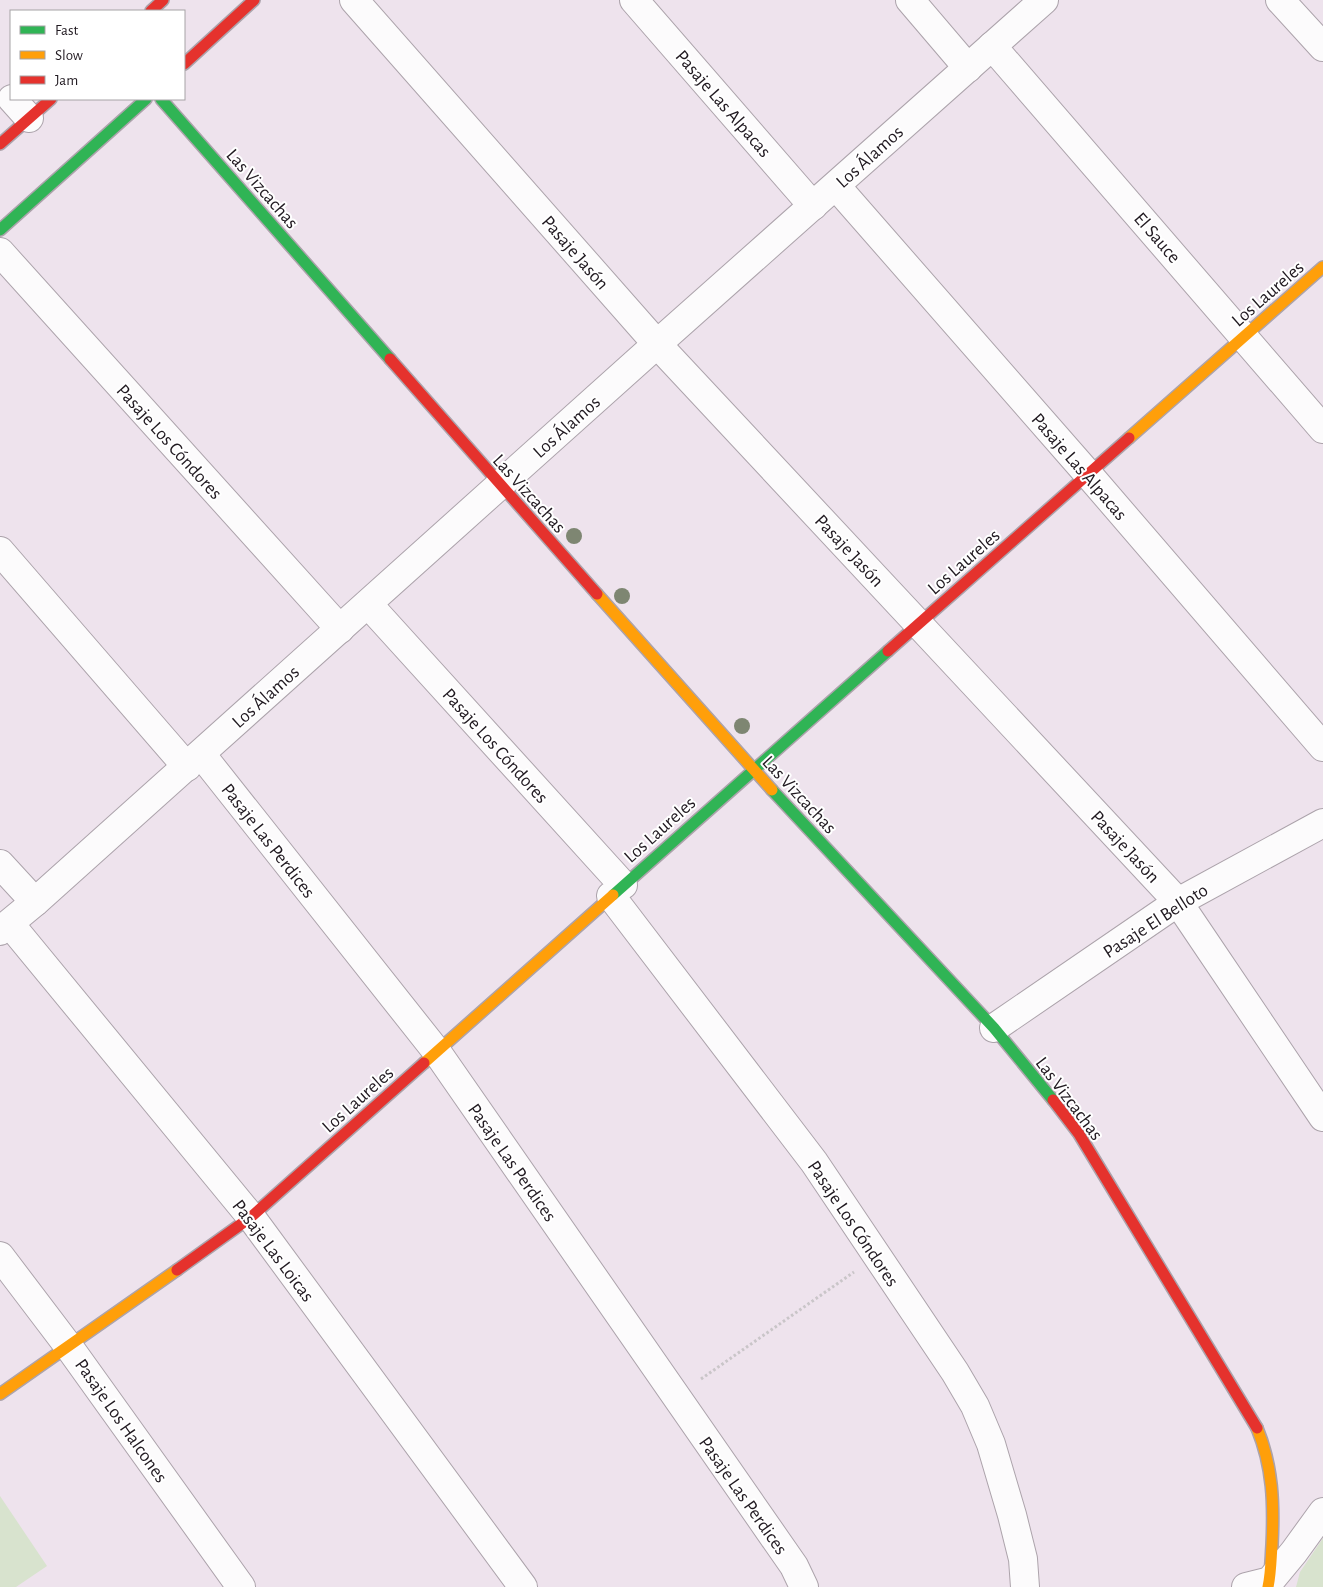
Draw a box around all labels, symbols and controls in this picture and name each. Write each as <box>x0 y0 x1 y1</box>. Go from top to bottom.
legend <box>10 10 185 100</box>
text: Fast <box>55 23 79 38</box>
street label: Pasaje Las Alpacas <box>671 47 774 161</box>
text: Slow <box>55 48 83 63</box>
text: Jam <box>55 73 78 88</box>
street label: Los Álamos <box>831 121 907 192</box>
street label: Las Vizcachas <box>222 146 301 232</box>
street label: El Sauce <box>1130 209 1184 267</box>
street label: Pasaje Jasón <box>538 212 612 294</box>
street label: Los Laureles <box>1228 258 1308 330</box>
street label: Pasaje Los Cóndores <box>113 381 225 503</box>
street label: Los Álamos <box>528 391 604 462</box>
street label: Pasaje Las Alpacas <box>1027 410 1130 524</box>
street label: Las Vizcachas <box>489 451 569 537</box>
street label: Pasaje Jasón <box>811 511 887 591</box>
street label: Los Laureles <box>924 526 1004 598</box>
street label: Los Álamos <box>227 661 303 732</box>
street label: Pasaje Los Cóndores <box>439 685 551 807</box>
street label: Las Vizcachas <box>758 752 839 838</box>
street label: Pasaje Las Perdices <box>217 780 318 902</box>
street label: Los Laureles <box>621 793 699 867</box>
street label: Pasaje Jasón <box>1087 807 1163 887</box>
street label: Pasaje El Belloto <box>1100 880 1212 962</box>
street label: Las Vizcachas <box>1032 1054 1106 1144</box>
street label: Los Laureles <box>319 1063 397 1137</box>
street label: Pasaje Las Perdices <box>464 1100 559 1225</box>
street label: Pasaje Los Cóndores <box>804 1157 902 1290</box>
street label: Pasaje Las Loicas <box>228 1196 317 1305</box>
street label: Pasaje Los Halcones <box>71 1356 170 1486</box>
street label: Pasaje Las Perdices <box>695 1433 790 1558</box>

